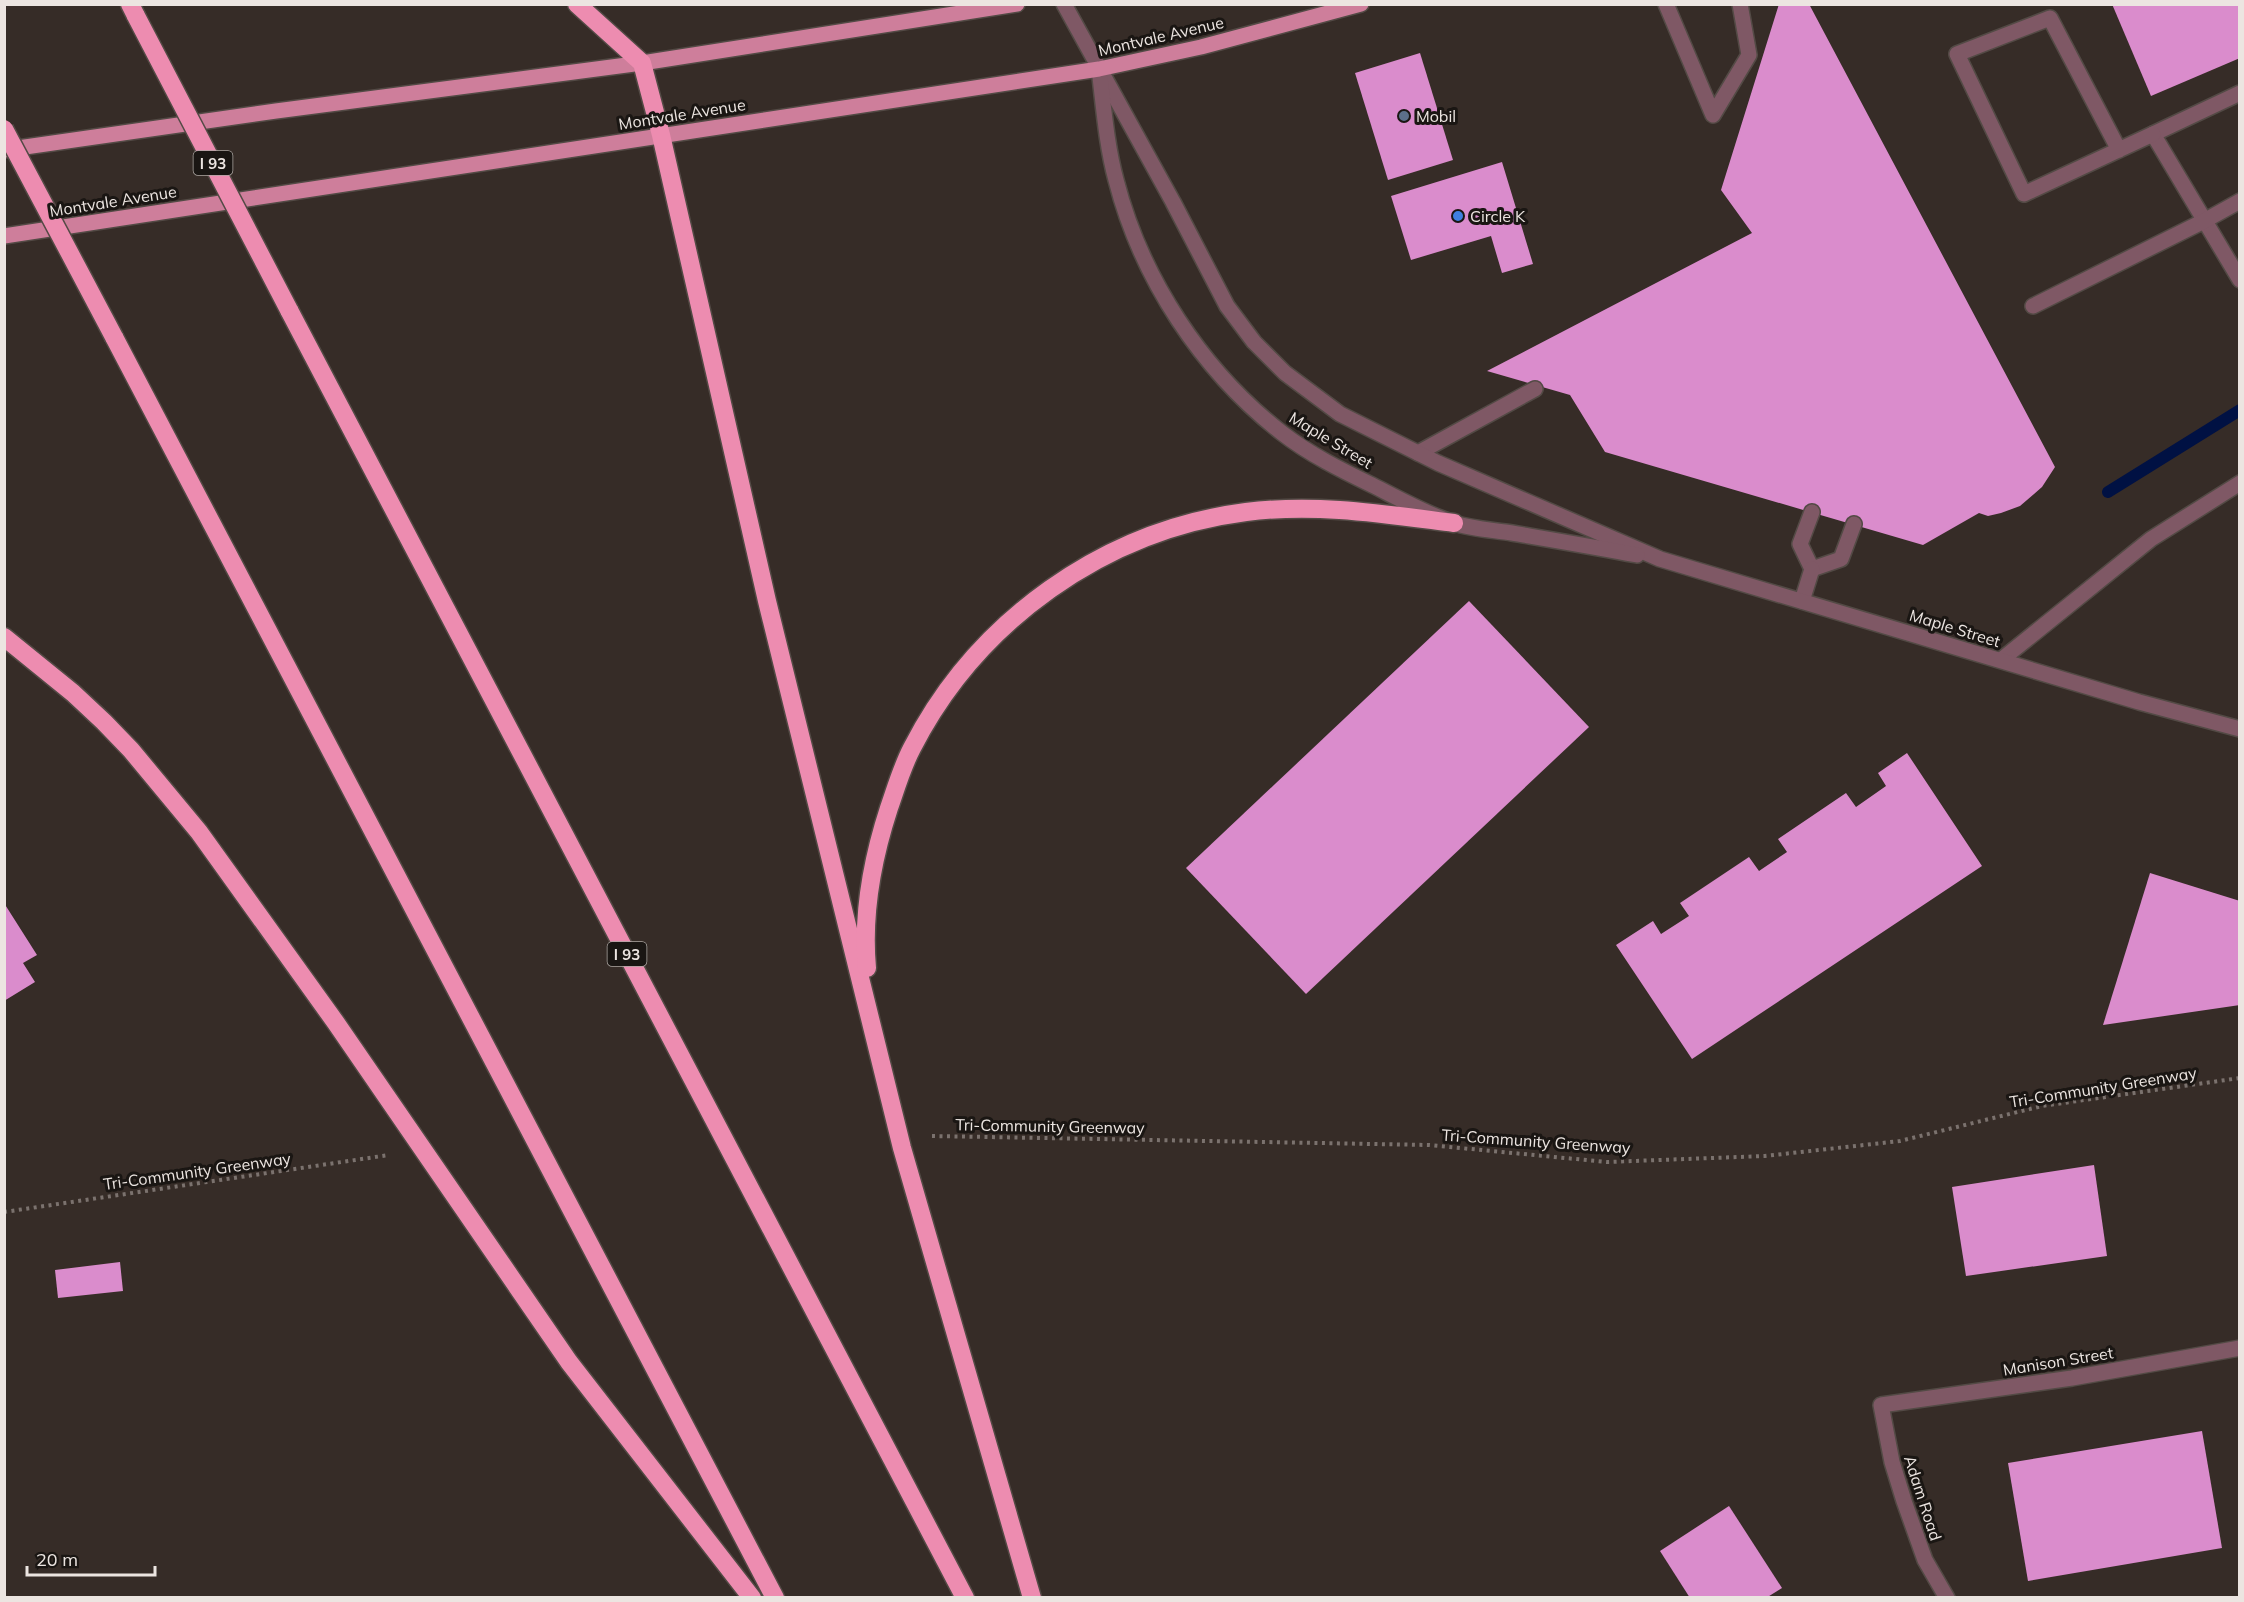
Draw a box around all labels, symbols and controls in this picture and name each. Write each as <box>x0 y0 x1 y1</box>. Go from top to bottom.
street label: Montvale Avenue <box>1096 12 1226 60</box>
street label: Montvale Avenue <box>617 94 747 134</box>
place label: Mobil <box>1416 106 1456 126</box>
marker: Mobil <box>1397 109 1411 123</box>
road number: I 93 <box>194 151 232 175</box>
street label: Montvale Avenue <box>48 181 178 221</box>
place label: Circle K <box>1470 206 1526 226</box>
marker: Circle K <box>1451 209 1465 223</box>
street label: Maple Street <box>1286 407 1377 473</box>
street label: Maple Street <box>1907 605 2003 651</box>
road number: I 93 <box>608 942 646 966</box>
street label: Tri-Community Greenway <box>2008 1062 2198 1112</box>
street label: Tri-Community Greenway <box>955 1114 1145 1138</box>
street label: Tri-Community Greenway <box>1441 1124 1632 1158</box>
street label: Tri-Community Greenway <box>102 1148 293 1194</box>
street label: Manison Street <box>2001 1342 2115 1380</box>
street label: Adam Road <box>1900 1453 1946 1543</box>
scale bar <box>27 1539 154 1577</box>
text: 20 m <box>36 1548 78 1571</box>

